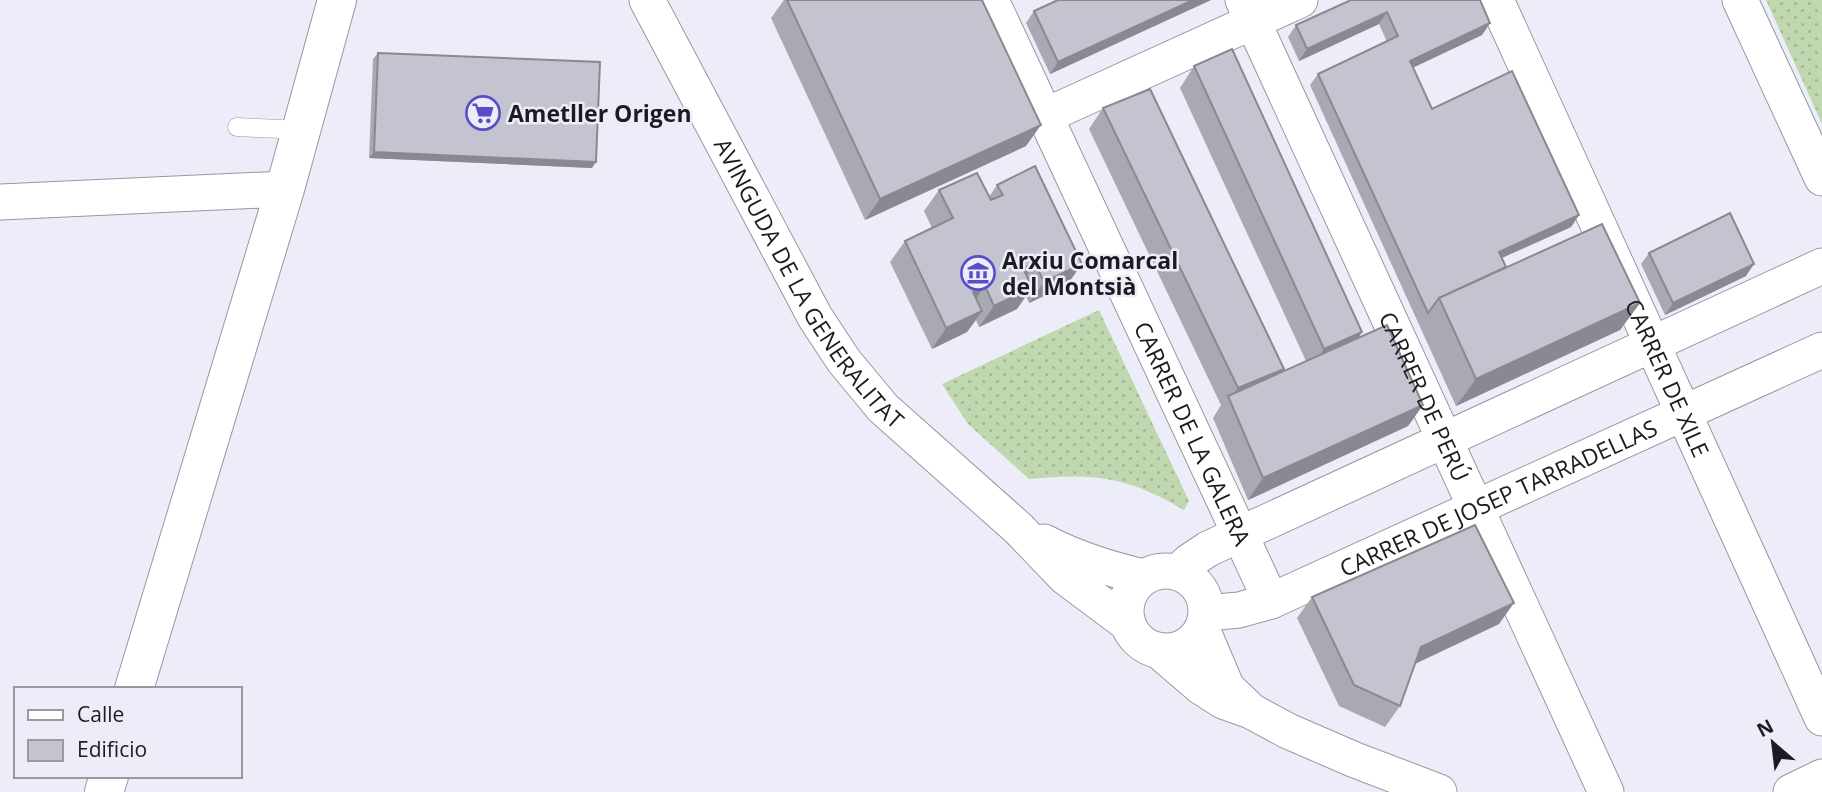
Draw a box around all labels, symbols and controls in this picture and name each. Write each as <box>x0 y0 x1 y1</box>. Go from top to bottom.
supermarket icon: Ametller Origen <box>464 94 502 132</box>
place label: Ametller Origen <box>508 97 692 129</box>
street label: AVINGUDA DE LA GENERALITAT <box>707 132 911 436</box>
place label: Arxiu Comarcal del Montsià <box>1002 244 1178 302</box>
museum icon: Arxiu Comarcal del Montsià <box>959 254 997 292</box>
street label: CARRER DE XILE <box>1618 294 1717 462</box>
street label: CARRER DE PERÚ <box>1372 306 1477 486</box>
street label: CARRER DE LA GALERA <box>1127 316 1259 551</box>
street label: CARRER DE JOSEP TARRADELLAS <box>1334 411 1662 584</box>
legend <box>14 687 242 778</box>
text: Calle <box>77 700 124 728</box>
north arrow <box>1738 708 1808 778</box>
text: N <box>1752 713 1778 743</box>
text: Edificio <box>77 735 147 763</box>

